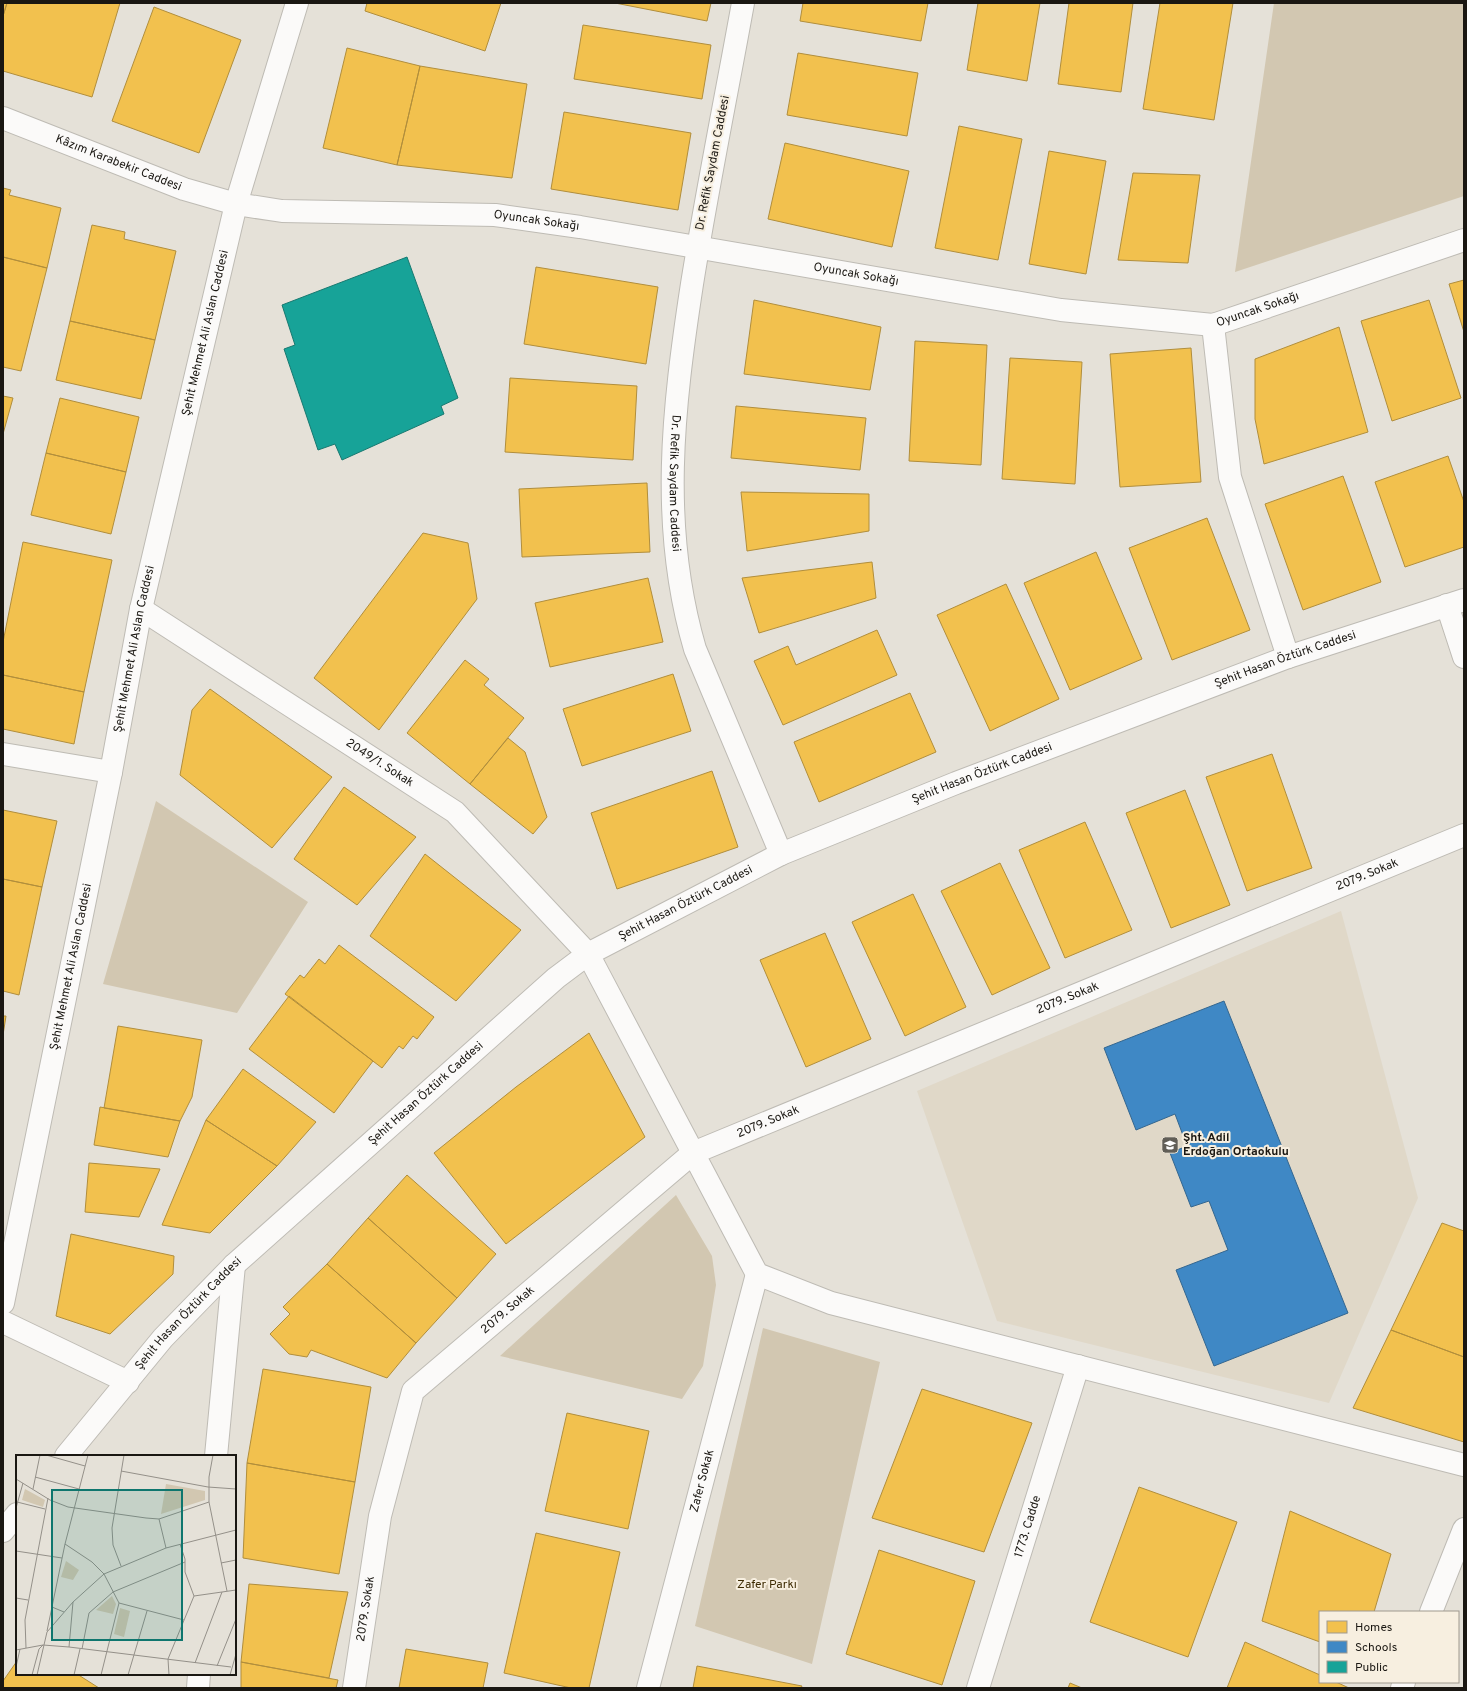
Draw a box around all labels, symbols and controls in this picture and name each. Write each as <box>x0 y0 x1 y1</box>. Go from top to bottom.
street label: Dr. Refik Saydam Caddesi <box>692 94 734 232</box>
street label: Kâzım Karabekir Caddesi <box>53 131 184 195</box>
street label: Oyuncak Sokağı <box>493 207 580 235</box>
street label: Şehit Mehmet Ali Aslan Caddesi <box>179 249 233 418</box>
street label: Oyuncak Sokağı <box>812 259 900 290</box>
street label: Oyuncak Sokağı <box>1214 288 1301 331</box>
street label: Dr. Refik Saydam Caddesi <box>665 414 684 552</box>
street label: Şehit Mehmet Ali Aslan Caddesi <box>110 564 159 734</box>
street label: Şehit Hasan Öztürk Caddesi <box>1212 627 1358 692</box>
street label: 2049/1. Sokak <box>342 735 417 791</box>
street label: Şehit Hasan Öztürk Caddesi <box>910 739 1055 808</box>
street label: 2079. Sokak <box>1334 855 1401 895</box>
street label: Şehit Hasan Öztürk Caddesi <box>616 862 756 945</box>
street label: Şehit Mehmet Ali Aslan Caddesi <box>47 882 96 1052</box>
street label: 2079. Sokak <box>1034 978 1101 1018</box>
street label: Şehit Hasan Öztürk Caddesi <box>365 1038 487 1149</box>
street label: 2079. Sokak <box>735 1102 802 1142</box>
place label: Şht. Adil Erdoğan Ortaokulu <box>1183 1130 1289 1160</box>
school or university icon: Şht. Adil Erdoğan Ortaokulu <box>1160 1135 1180 1155</box>
street label: Şehit Hasan Öztürk Caddesi <box>132 1254 245 1373</box>
street label: 2079. Sokak <box>478 1283 538 1338</box>
street label: Zafer Sokak <box>687 1448 718 1514</box>
inset map <box>16 1455 236 1675</box>
street label: 1773. Cadde <box>1011 1494 1045 1560</box>
street label: 2079. Sokak <box>353 1575 379 1643</box>
park label: Zafer Parkı <box>737 1577 797 1593</box>
legend <box>1319 1611 1459 1683</box>
text: Homes <box>1355 1620 1392 1636</box>
text: Schools <box>1355 1640 1397 1656</box>
text: Public <box>1355 1660 1388 1676</box>

